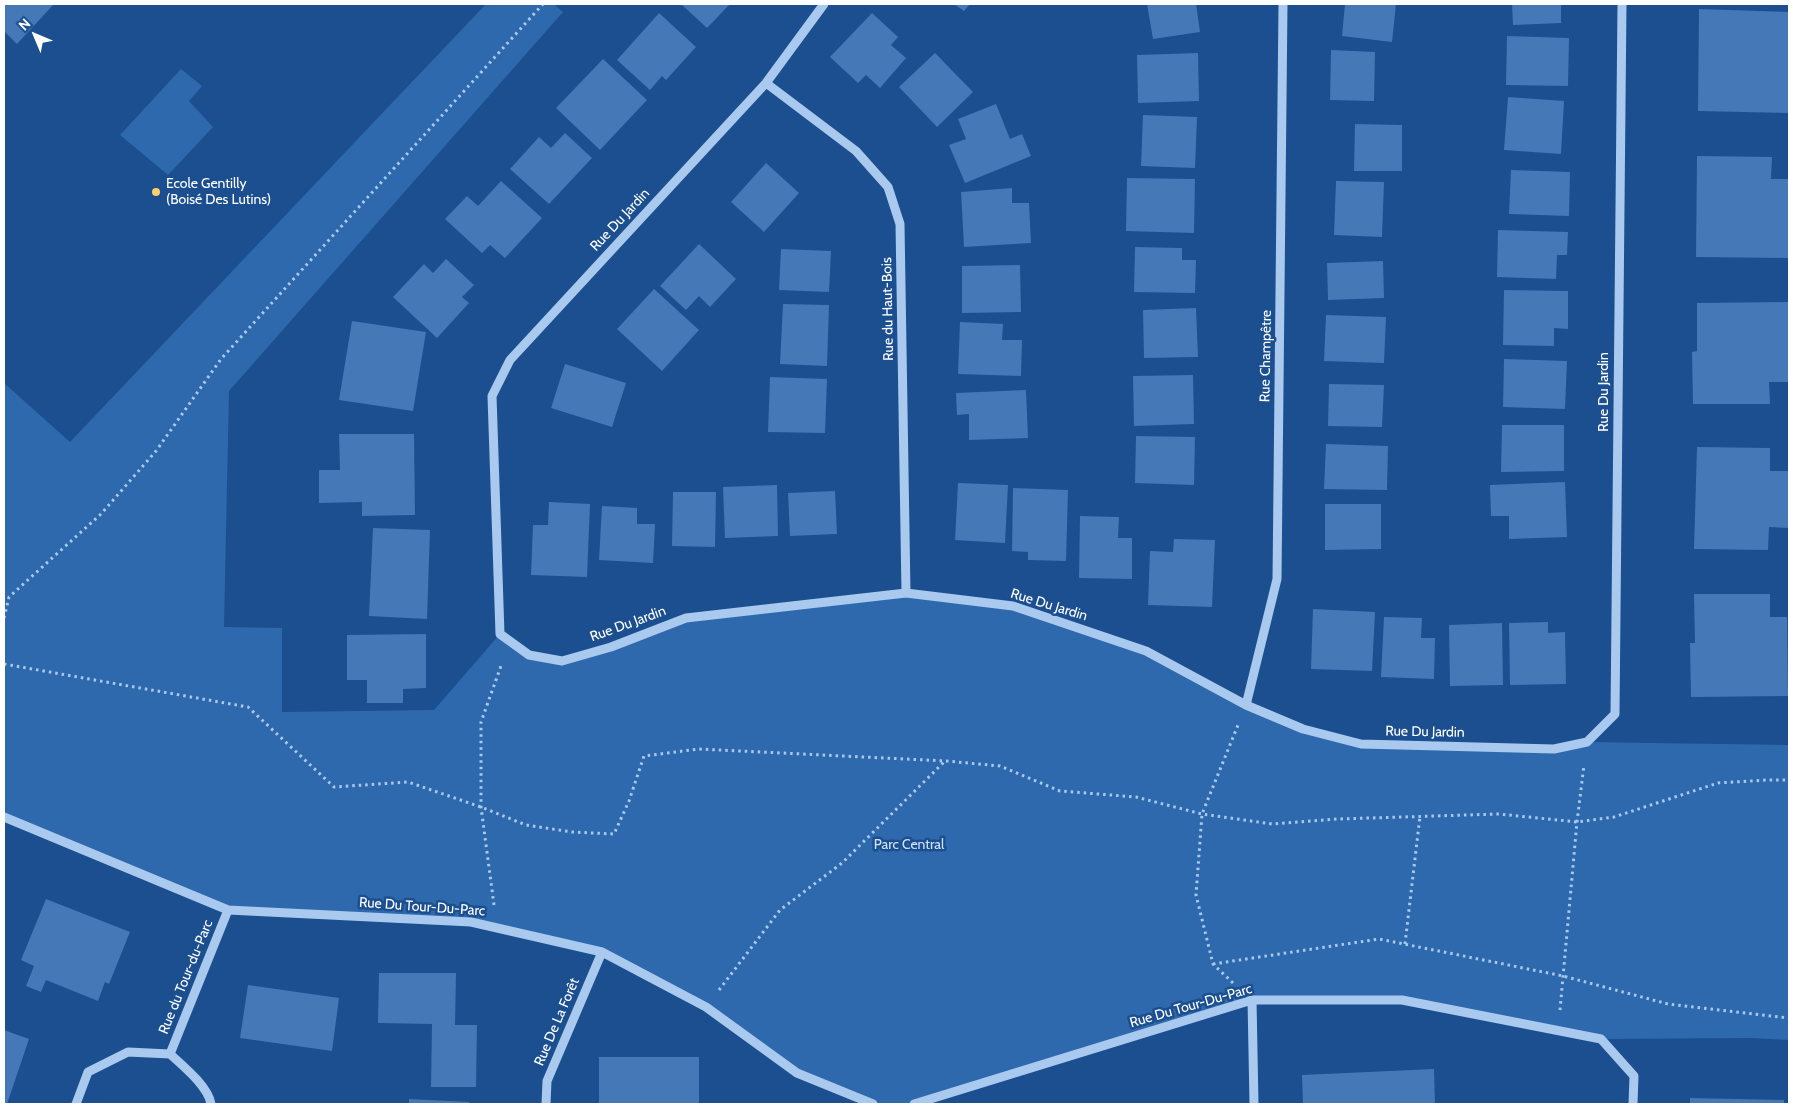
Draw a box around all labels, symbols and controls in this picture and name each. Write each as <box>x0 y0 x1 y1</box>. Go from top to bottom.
north arrow <box>10 10 60 60</box>
text: N <box>15 15 34 34</box>
place label: Ecole Gentilly (Boisé Des Lutins) <box>166 176 271 208</box>
street label: Rue Du Jardin <box>587 185 653 255</box>
marker: Ecole Gentilly (Boisé Des Lutins) <box>150 186 162 198</box>
street label: Rue du Haut-Bois <box>879 257 897 361</box>
street label: Rue Champêtre <box>1257 310 1275 402</box>
street label: Rue Du Jardin <box>1596 352 1612 432</box>
street label: Rue Du Jardin <box>1009 585 1089 625</box>
street label: Rue Du Jardin <box>588 603 668 645</box>
street label: Rue Du Jardin <box>1385 723 1465 741</box>
park label: Parc Central <box>874 837 944 853</box>
street label: Rue Du Tour-Du-Parc <box>358 894 486 920</box>
street label: Rue du Tour-du-Parc <box>155 917 217 1037</box>
street label: Rue De La Forêt <box>531 976 583 1068</box>
street label: Rue Du Tour-Du-Parc <box>1128 980 1254 1032</box>

